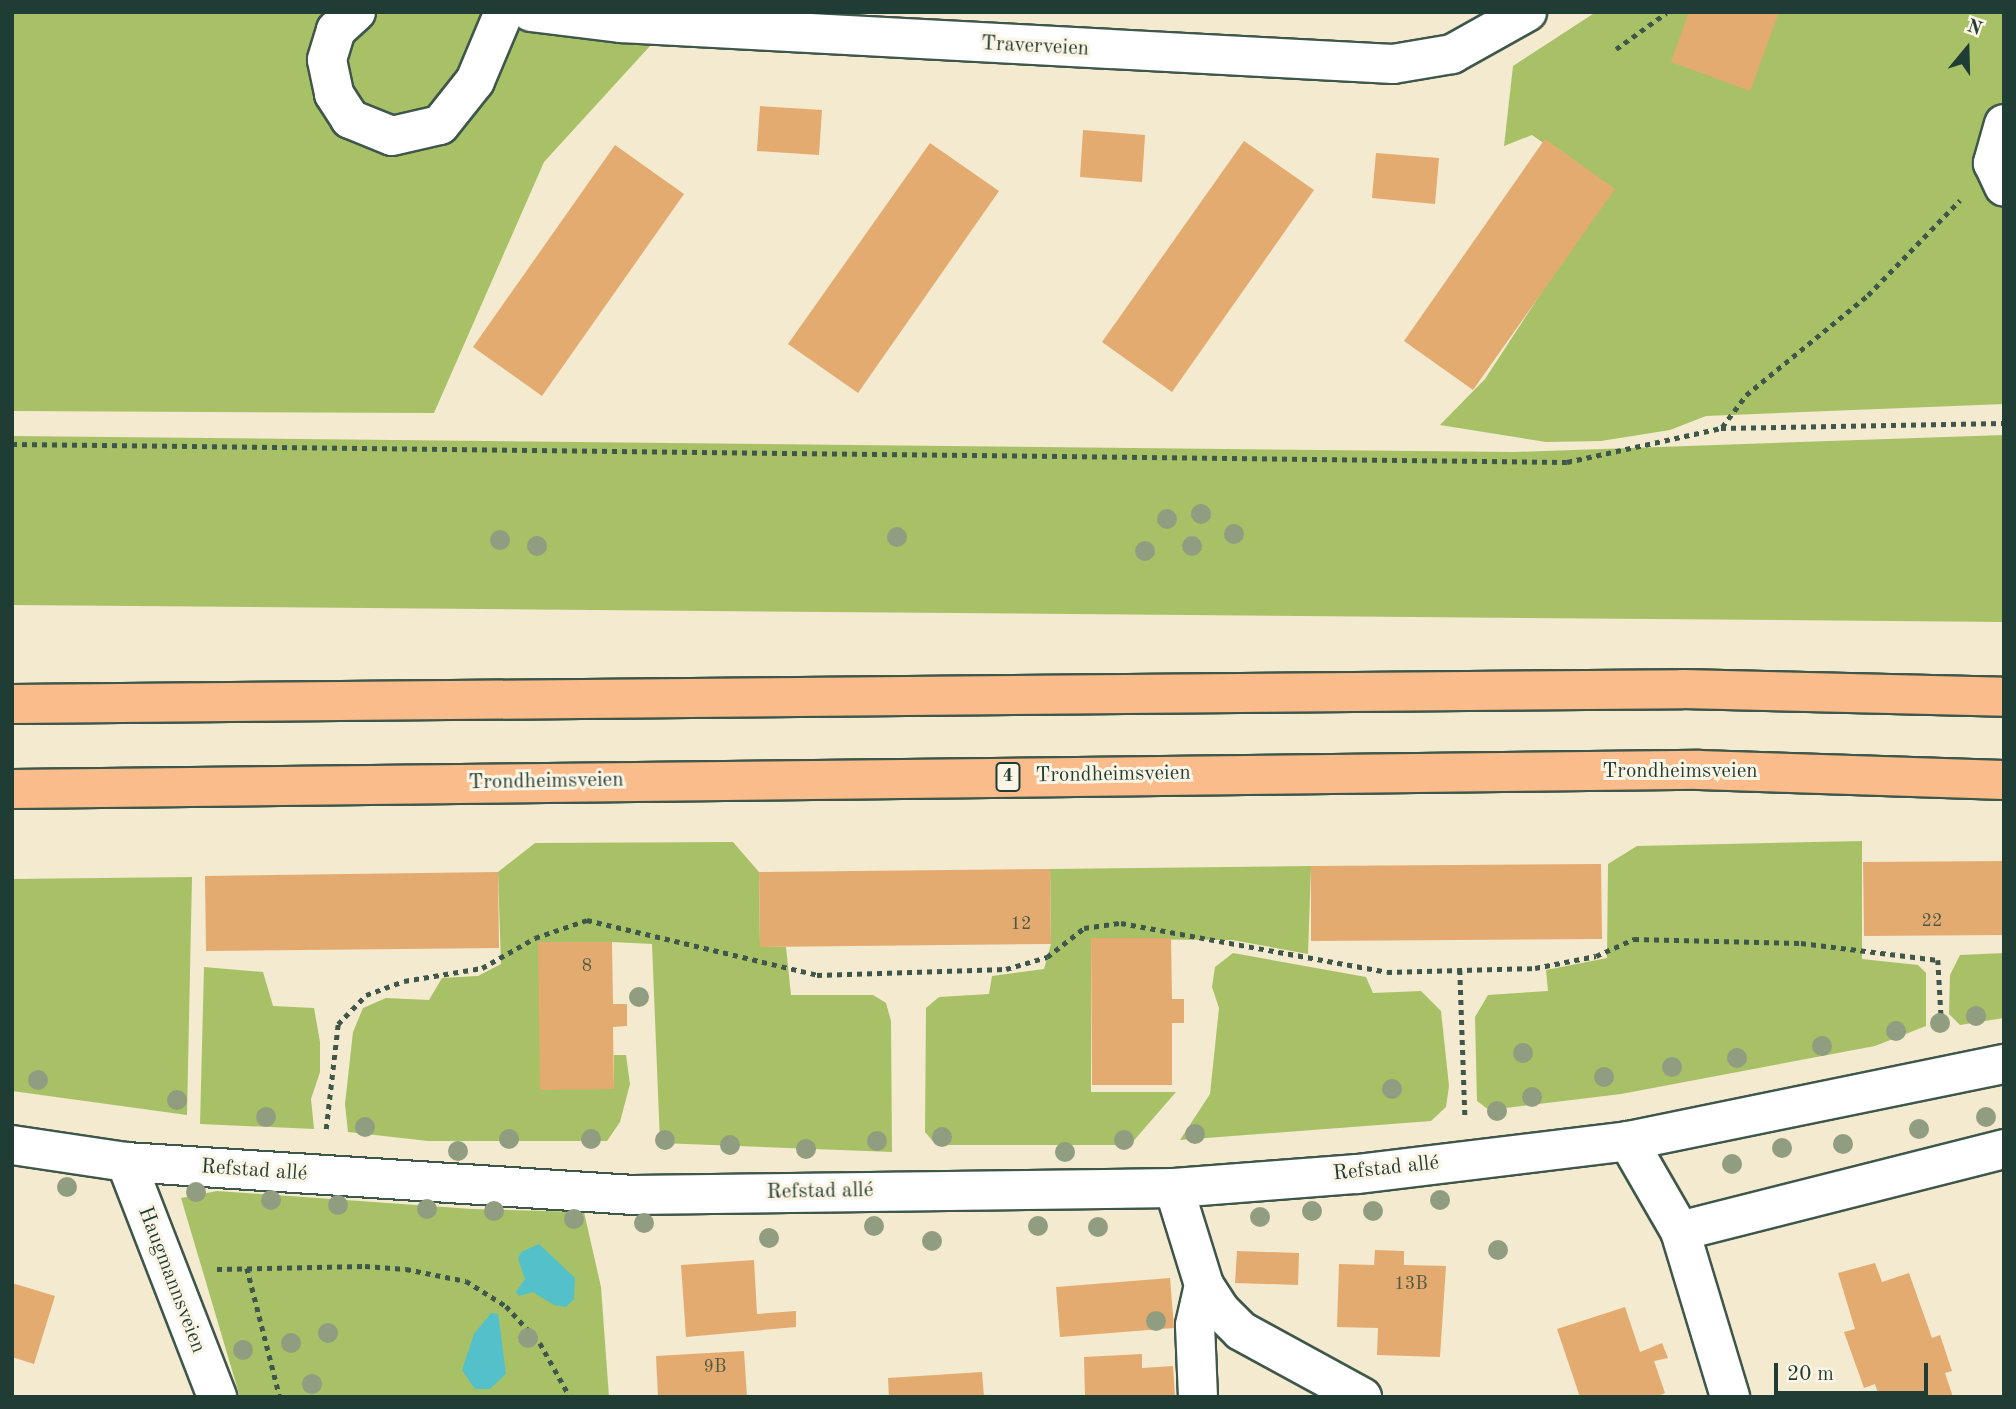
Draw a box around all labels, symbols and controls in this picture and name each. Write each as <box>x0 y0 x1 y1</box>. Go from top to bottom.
north arrow <box>1932 14 2002 84</box>
text: N <box>1964 17 1984 40</box>
street label: Traverveien <box>980 32 1090 62</box>
street label: Trondheimsveien <box>1602 759 1758 785</box>
street label: Trondheimsveien <box>1035 761 1191 789</box>
road number: 4 <box>994 762 1022 792</box>
street label: Trondheimsveien <box>468 768 624 796</box>
house number: 22 <box>1922 910 1942 932</box>
house number: 12 <box>1011 913 1031 935</box>
house number: 8 <box>582 955 592 977</box>
street label: Refstad allé <box>1332 1151 1440 1187</box>
street label: Refstad allé <box>200 1155 308 1187</box>
street label: Refstad allé <box>766 1178 874 1206</box>
street label: Haugmannsveien <box>132 1203 210 1357</box>
house number: 13B <box>1394 1273 1428 1295</box>
scale bar <box>1778 1350 1932 1394</box>
house number: 9B <box>704 1356 726 1378</box>
text: 20 m <box>1787 1364 1834 1385</box>

